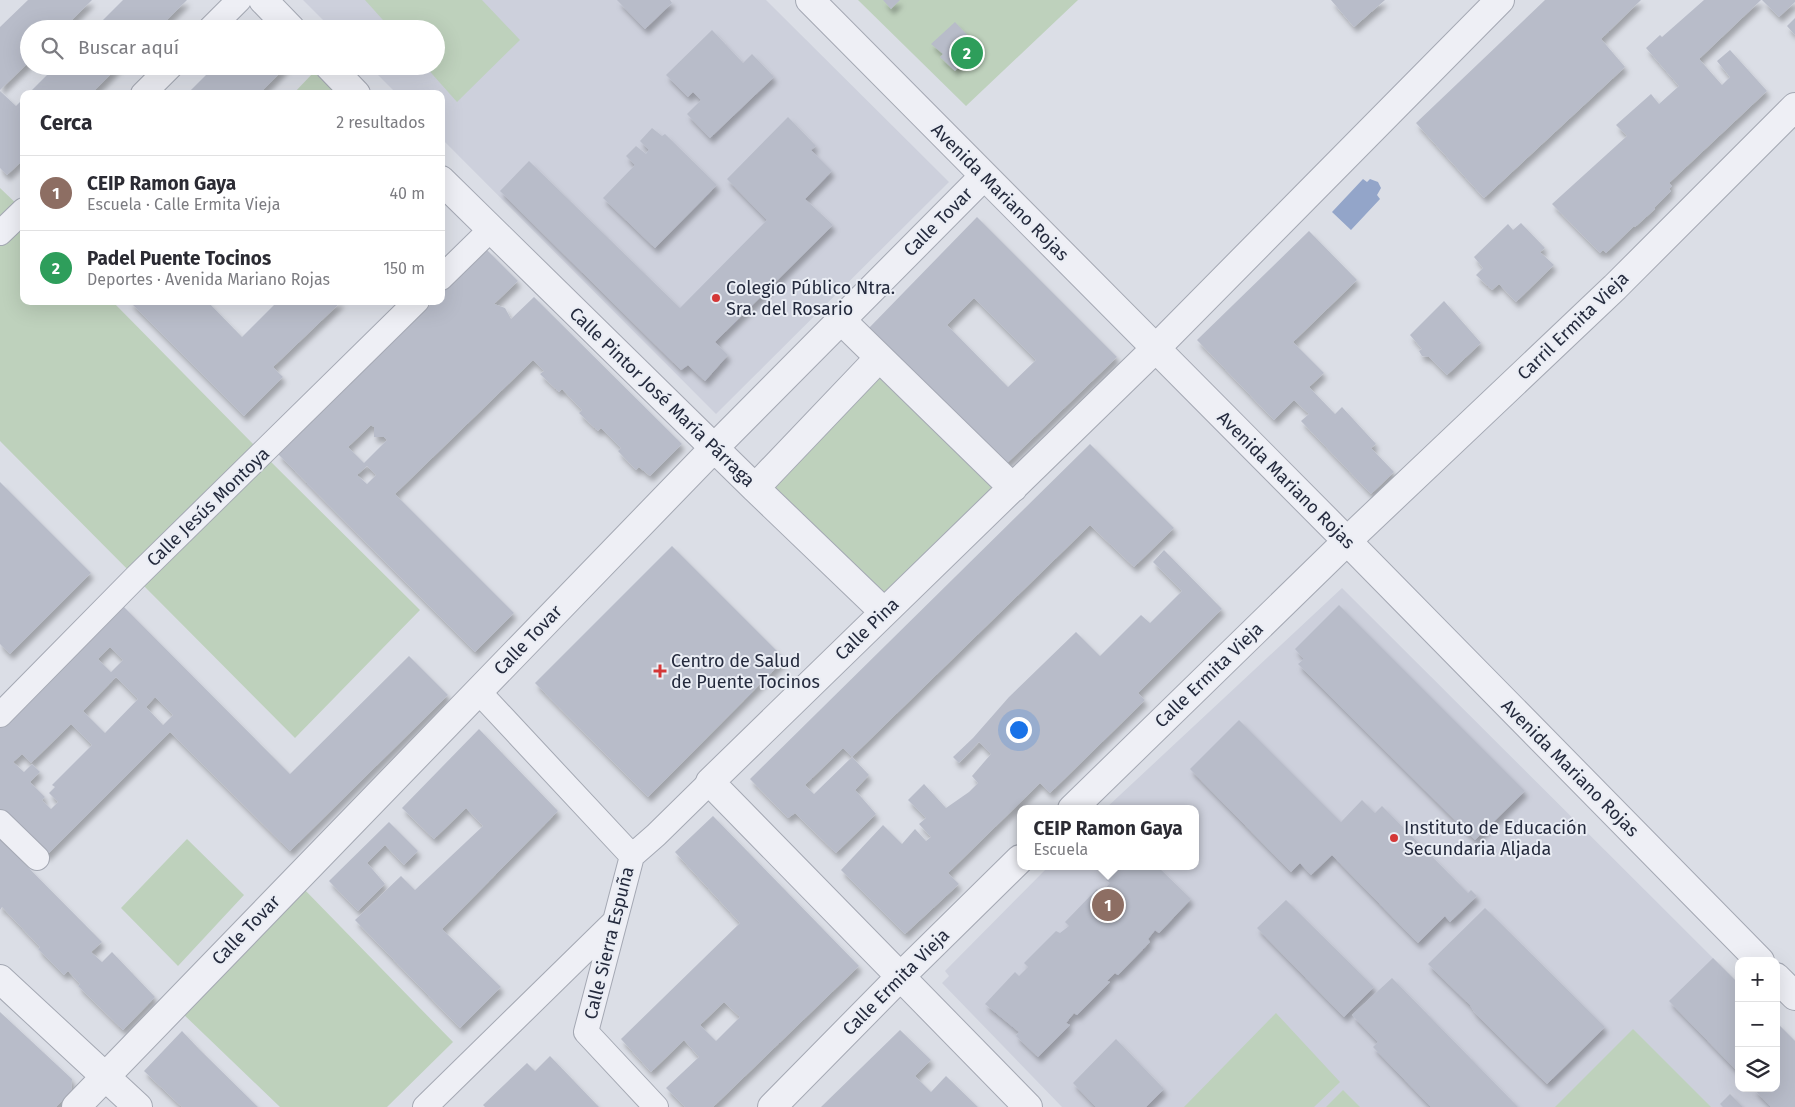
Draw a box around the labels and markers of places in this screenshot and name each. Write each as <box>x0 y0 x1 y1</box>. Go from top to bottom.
pin: 2 <box>951 34 983 72</box>
place label: Colegio Público Ntra. Sra. del Rosario <box>726 277 895 320</box>
marker: Colegio Público Ntra. Sra. del Rosario <box>710 292 722 304</box>
place label: Centro de Salud de Puente Tocinos <box>671 650 820 693</box>
marker: Centro de Salud de Puente Tocinos <box>653 664 667 678</box>
place label: Instituto de Educación Secundaria Aljada <box>1404 817 1587 860</box>
marker: Instituto de Educación Secundaria Aljada <box>1388 832 1400 844</box>
pin: 1 <box>1092 886 1124 924</box>

